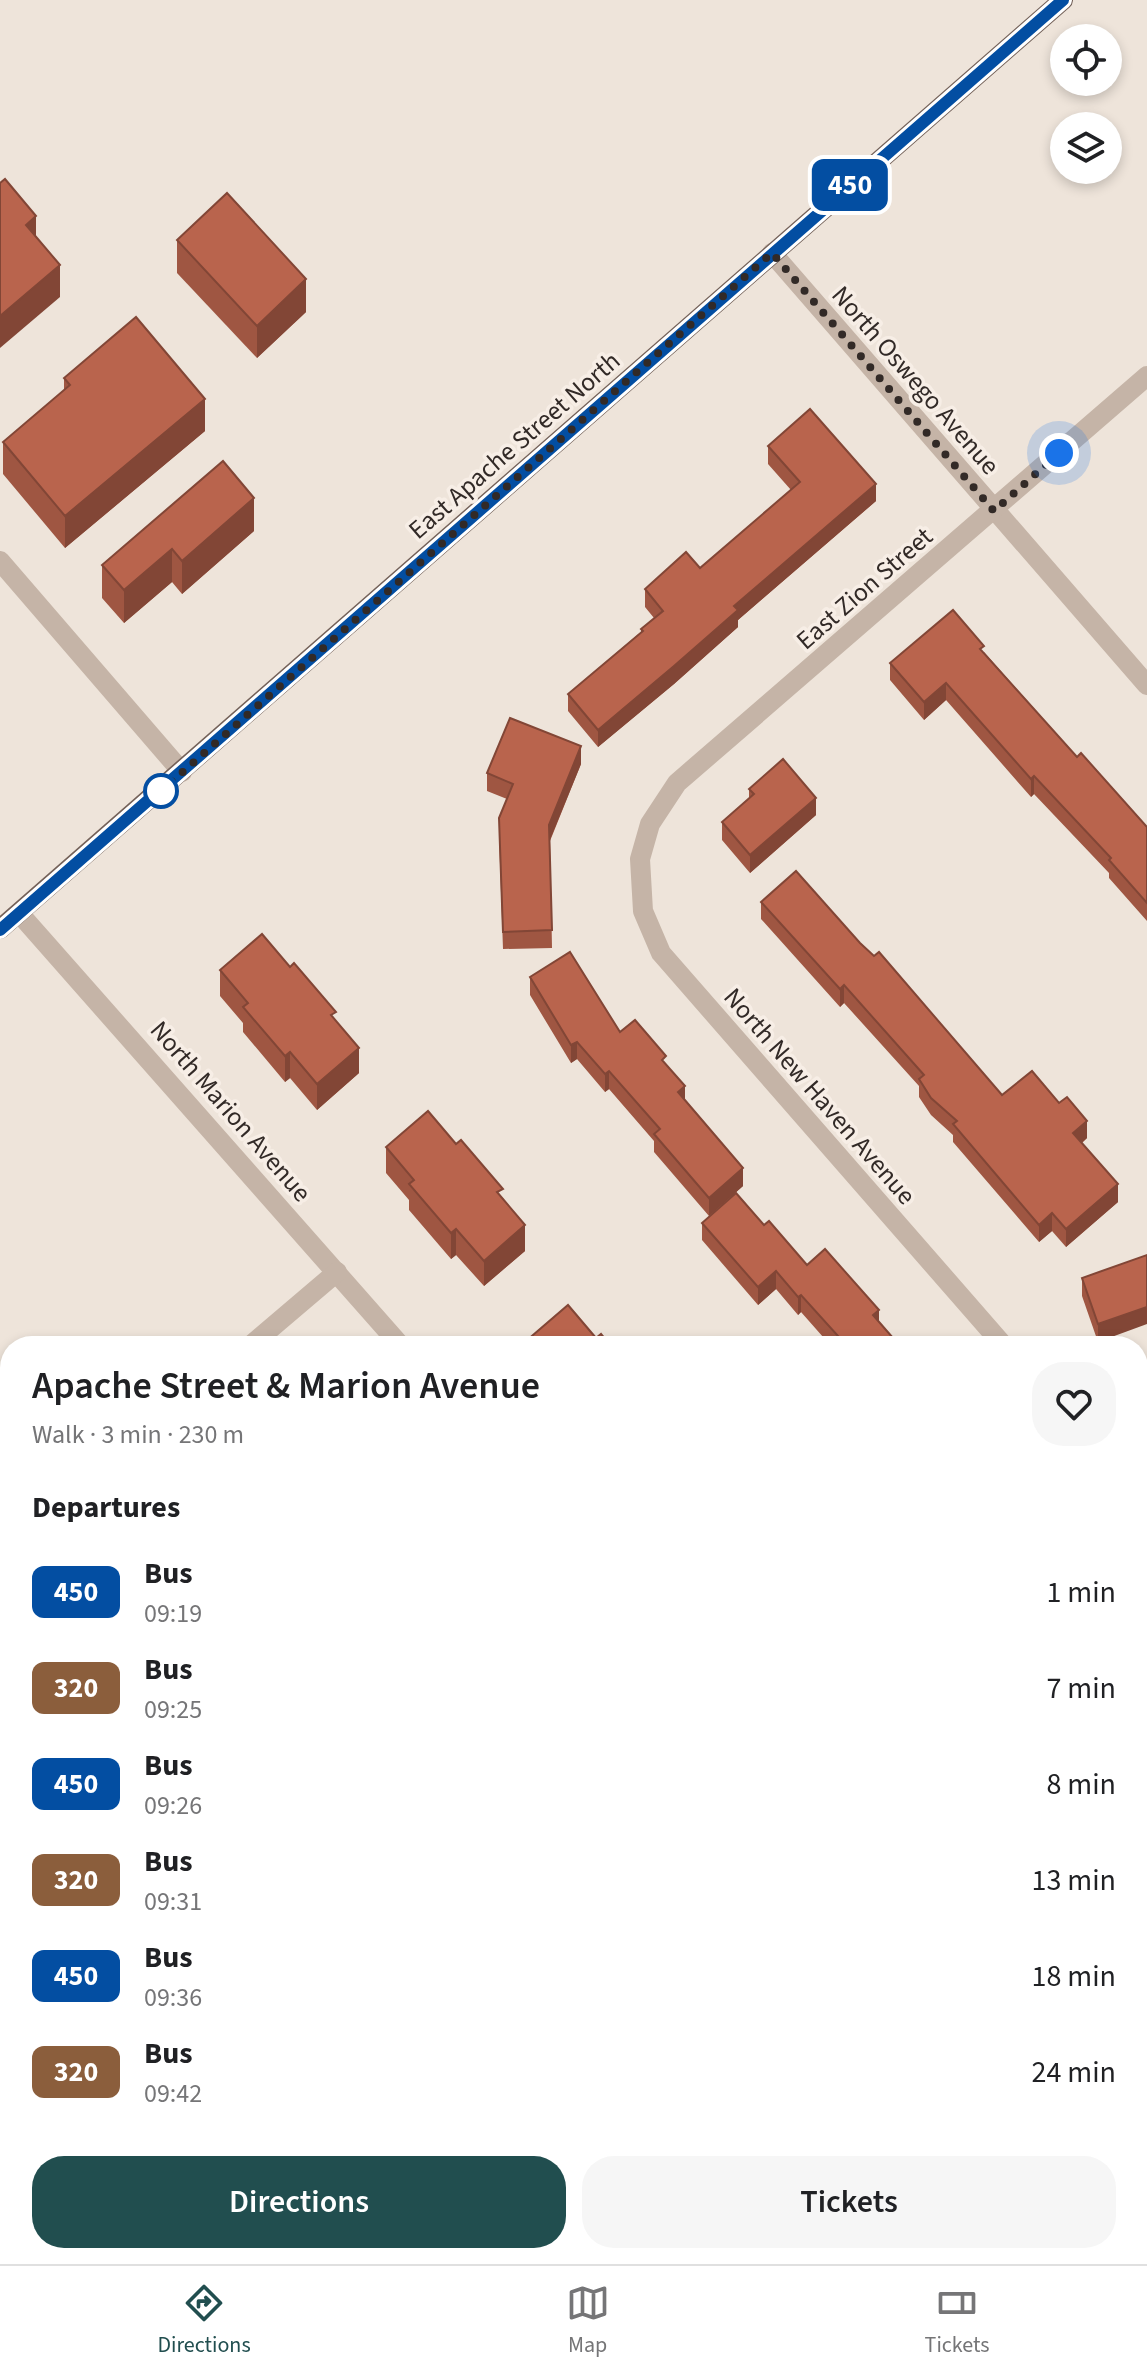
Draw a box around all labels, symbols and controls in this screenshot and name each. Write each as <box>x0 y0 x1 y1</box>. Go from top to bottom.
map controls <box>1050 24 1122 184</box>
button: locate <box>1050 24 1122 96</box>
button: layers <box>1050 112 1122 184</box>
line badge: 450 <box>804 159 896 211</box>
text: 450 <box>828 165 872 205</box>
street label: North Oswego Avenue <box>823 278 1008 483</box>
street label: East Apache Street North <box>400 343 628 548</box>
your location <box>1039 433 1079 473</box>
street label: East Zion Street <box>788 518 941 658</box>
unlabelled marker <box>144 774 178 808</box>
street label: North New Haven Avenue <box>715 980 924 1213</box>
street label: North Marion Avenue <box>141 1013 320 1210</box>
text: Apache Street & Marion Avenue <box>32 1359 540 1413</box>
button: heart <box>1032 1362 1116 1446</box>
text: Walk · 3 min · 230 m <box>32 1416 244 1453</box>
text: Departures <box>32 1486 180 1529</box>
text: Bus <box>144 1552 192 1595</box>
text: 1 min <box>1046 1571 1116 1614</box>
text: 450 <box>54 1572 98 1612</box>
text: 09:19 <box>144 1595 202 1632</box>
text: Bus <box>144 1648 192 1691</box>
text: 7 min <box>1046 1667 1116 1710</box>
text: 320 <box>54 1668 98 1708</box>
text: 09:25 <box>144 1691 202 1728</box>
text: Bus <box>144 1744 192 1787</box>
text: 8 min <box>1046 1763 1116 1806</box>
text: 450 <box>54 1764 98 1804</box>
text: 09:26 <box>144 1787 202 1824</box>
text: Bus <box>144 1840 192 1883</box>
text: 13 min <box>1032 1859 1116 1902</box>
text: 320 <box>54 1860 98 1900</box>
text: 09:31 <box>144 1883 202 1920</box>
text: Bus <box>144 1936 192 1979</box>
text: 18 min <box>1032 1955 1116 1998</box>
text: 450 <box>54 1956 98 1996</box>
text: 09:36 <box>144 1979 202 2016</box>
text: Bus <box>144 2032 192 2075</box>
text: 24 min <box>1032 2051 1116 2094</box>
text: 320 <box>54 2052 98 2092</box>
text: 09:42 <box>144 2075 202 2112</box>
button: Directions <box>32 2156 566 2248</box>
button: Tickets <box>582 2156 1116 2248</box>
tab: Directions <box>158 2281 251 2361</box>
tab: Map <box>566 2281 610 2361</box>
tab: Tickets <box>925 2281 989 2361</box>

